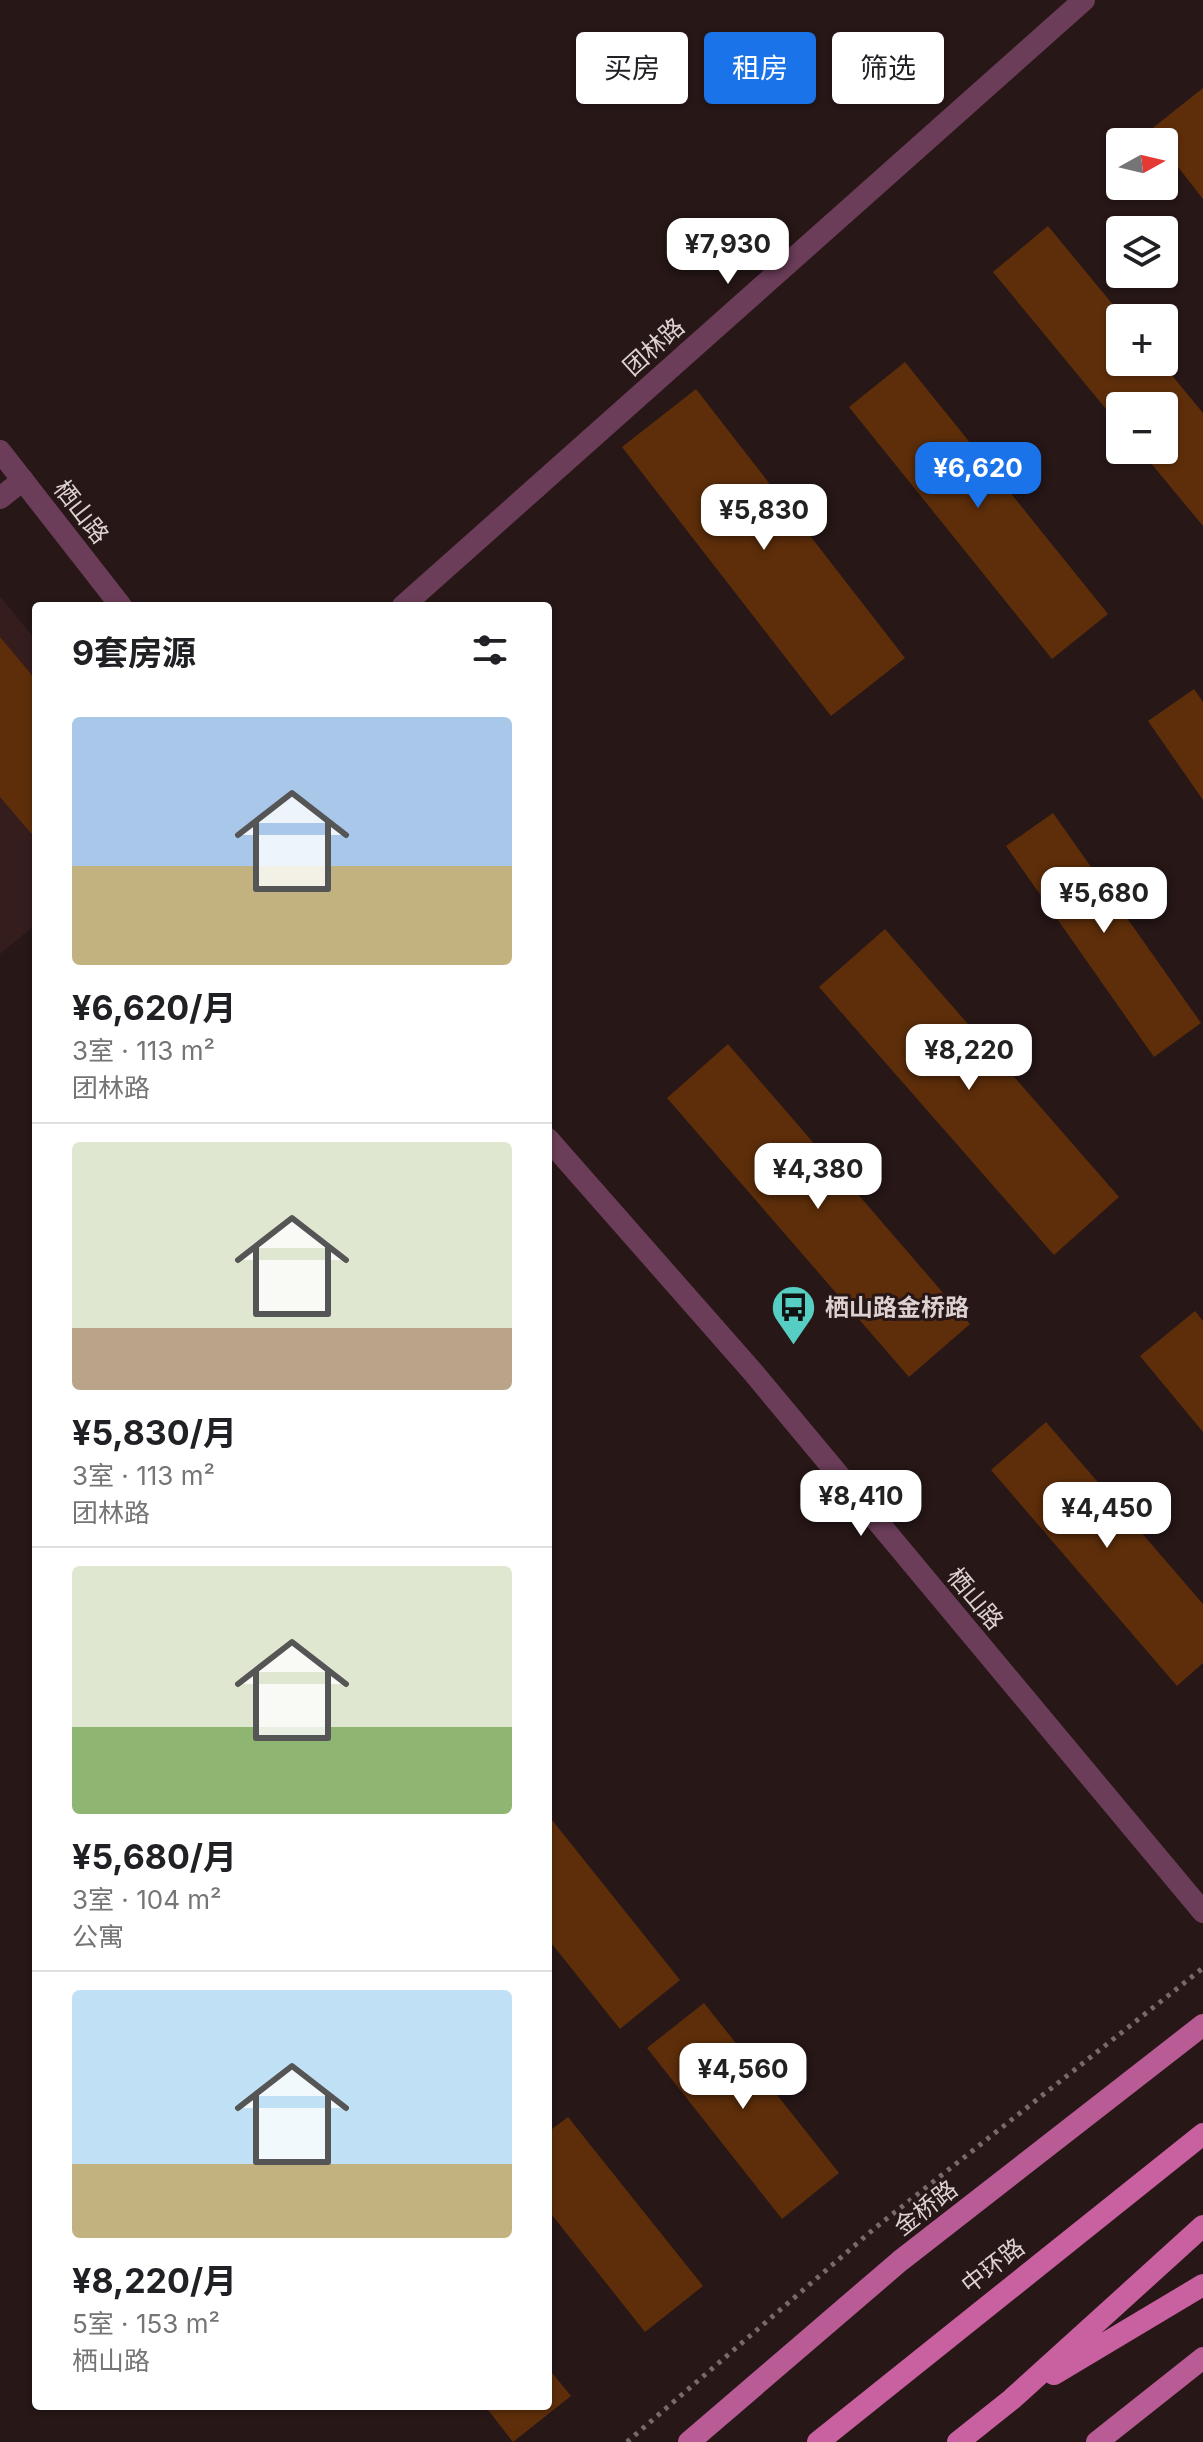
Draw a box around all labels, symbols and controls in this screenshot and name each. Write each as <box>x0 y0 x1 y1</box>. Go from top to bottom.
chip: 买房 <box>576 32 688 104</box>
chip: 租房 <box>704 32 816 104</box>
chip: 筛选 <box>832 32 944 104</box>
north arrow <box>1106 128 1178 200</box>
map controls <box>1106 128 1178 464</box>
button: layers <box>1106 216 1178 288</box>
pin: ¥7,930 <box>663 218 793 286</box>
text: ¥7,930 <box>685 228 771 259</box>
button: + <box>1106 304 1178 376</box>
street label: 团林路 <box>617 312 690 381</box>
button: − <box>1106 392 1178 464</box>
pin: ¥6,620 <box>913 442 1043 510</box>
text: ¥6,620 <box>933 452 1023 483</box>
street label: 栖山路 <box>48 474 115 549</box>
pin: ¥5,830 <box>699 484 829 552</box>
text: ¥5,830 <box>719 494 809 525</box>
icon: filters <box>468 628 512 672</box>
text: 9套房源 <box>72 632 196 673</box>
icon: home <box>220 769 364 913</box>
pin: ¥5,680 <box>1039 867 1169 935</box>
text: ¥5,680 <box>1059 877 1149 908</box>
text: ¥6,620/月 <box>72 987 236 1028</box>
pin: ¥8,220 <box>904 1024 1034 1092</box>
text: ¥8,220 <box>924 1034 1014 1065</box>
text: 3室 · 113 m² <box>72 1035 215 1066</box>
text: 团林路 <box>72 1072 150 1103</box>
pin: ¥4,380 <box>753 1143 883 1211</box>
text: ¥4,380 <box>773 1153 863 1184</box>
icon: home <box>220 1194 364 1338</box>
bus stop icon: 栖山路金桥路 <box>770 1284 818 1347</box>
place label: 栖山路金桥路 <box>825 1293 969 1322</box>
text: ¥5,830/月 <box>72 1412 237 1453</box>
text: 3室 · 113 m² <box>72 1460 215 1491</box>
pin: ¥8,410 <box>796 1470 926 1538</box>
text: ¥8,410 <box>818 1480 904 1511</box>
pin: ¥4,450 <box>1042 1482 1172 1550</box>
text: ¥4,450 <box>1061 1492 1153 1523</box>
text: 团林路 <box>72 1497 150 1528</box>
street label: 栖山路 <box>941 1562 1010 1636</box>
icon: home <box>220 1618 364 1762</box>
text: ¥5,680/月 <box>72 1836 237 1877</box>
text: 3室 · 104 m² <box>72 1884 222 1915</box>
text: 公寓 <box>72 1921 124 1952</box>
icon: home <box>220 2042 364 2186</box>
pin: ¥4,560 <box>678 2043 808 2111</box>
text: ¥4,560 <box>697 2053 789 2084</box>
street label: 金桥路 <box>888 2174 963 2241</box>
street label: 中环路 <box>955 2232 1030 2299</box>
text: ¥8,220/月 <box>72 2260 237 2301</box>
text: 5室 · 153 m² <box>72 2308 220 2339</box>
text: 栖山路 <box>72 2345 150 2376</box>

